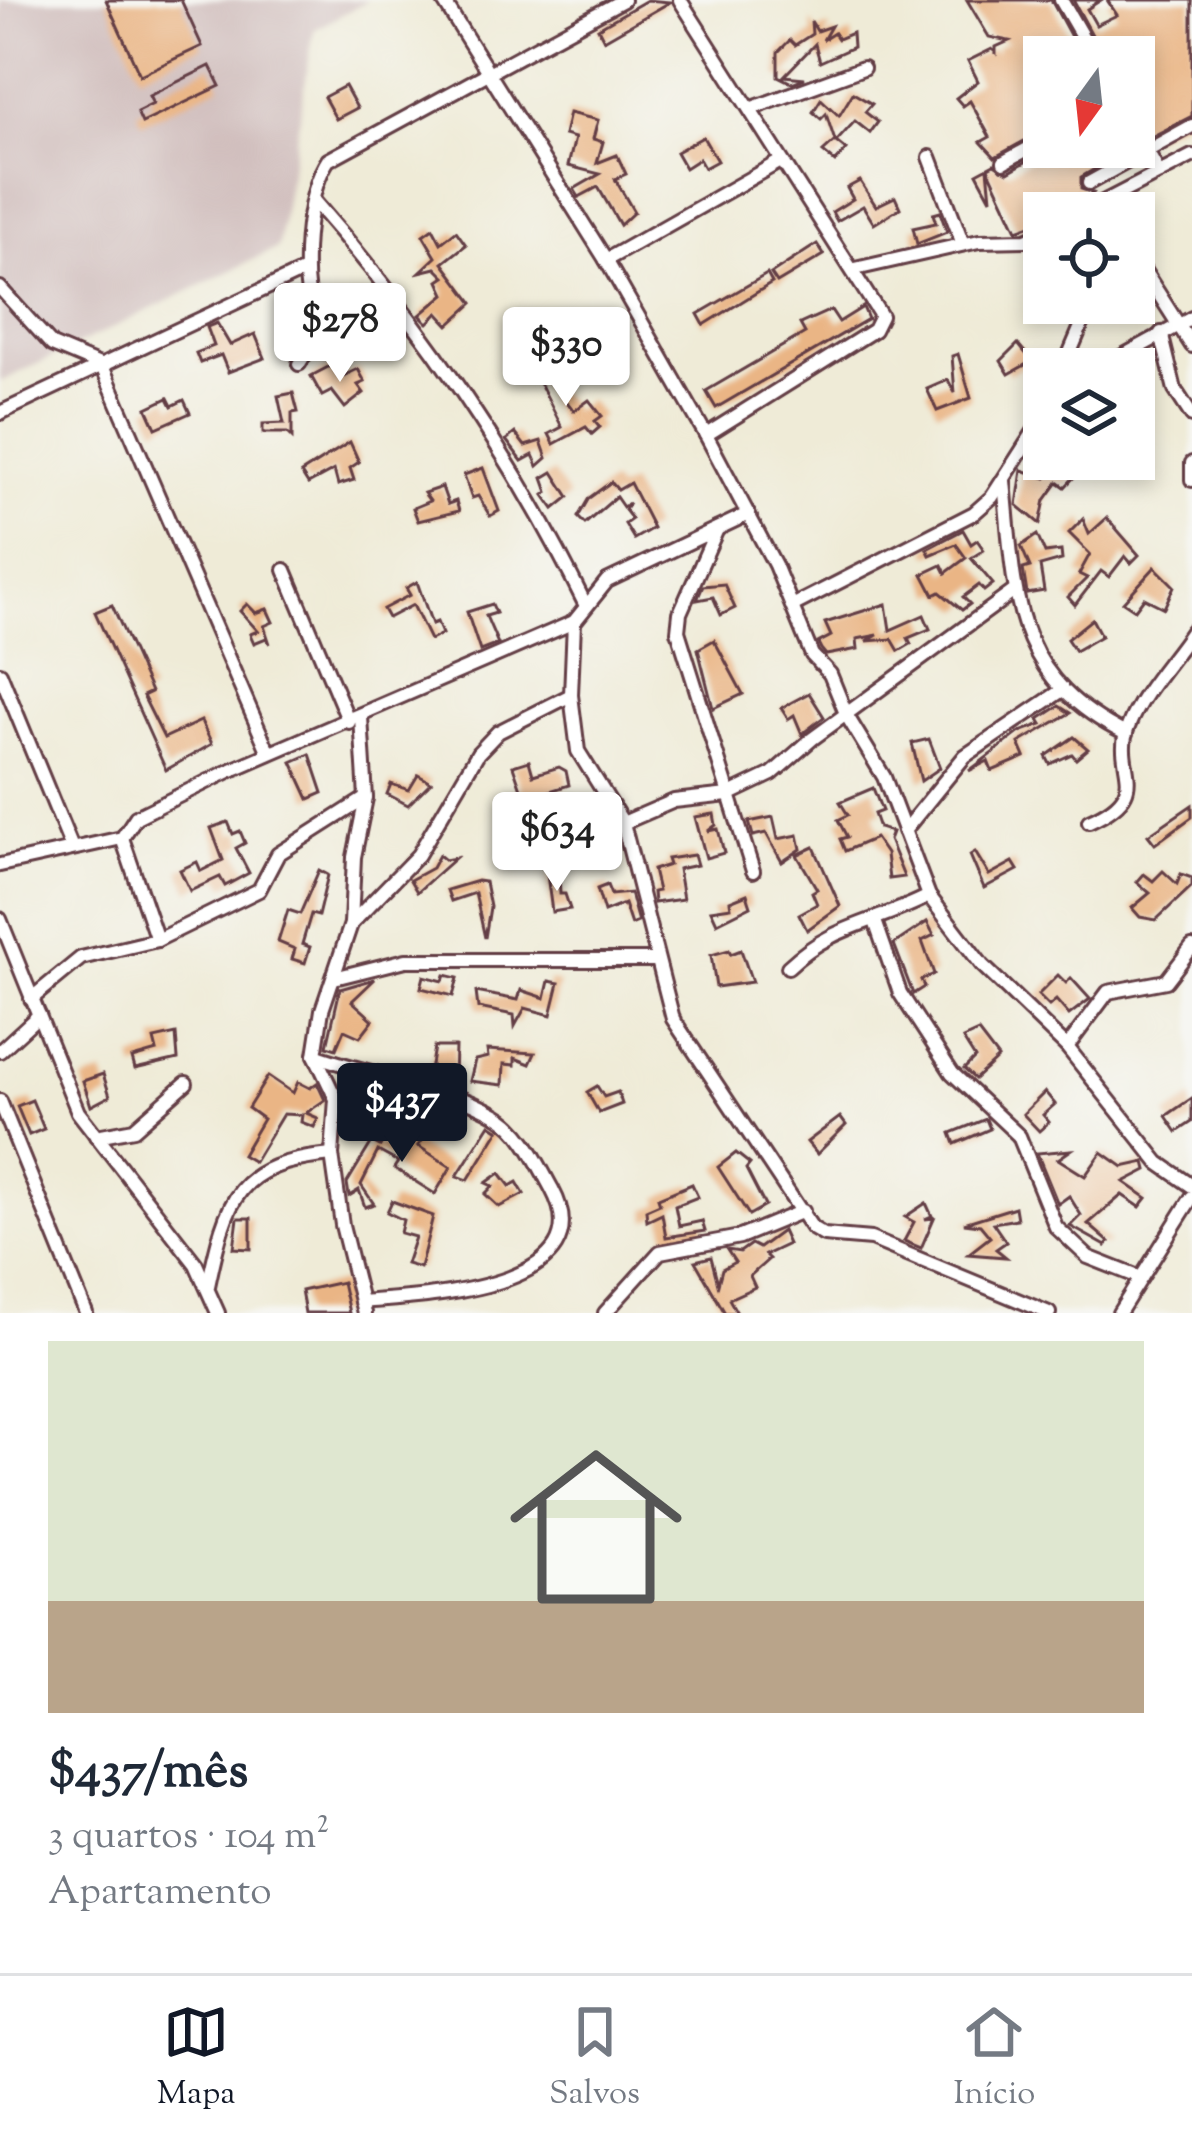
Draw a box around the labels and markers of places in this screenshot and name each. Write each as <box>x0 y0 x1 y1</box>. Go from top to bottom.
pin: $278 <box>269 283 411 385</box>
pin: $330 <box>495 307 637 409</box>
pin: $634 <box>486 792 628 894</box>
pin: $437 <box>331 1063 473 1165</box>

